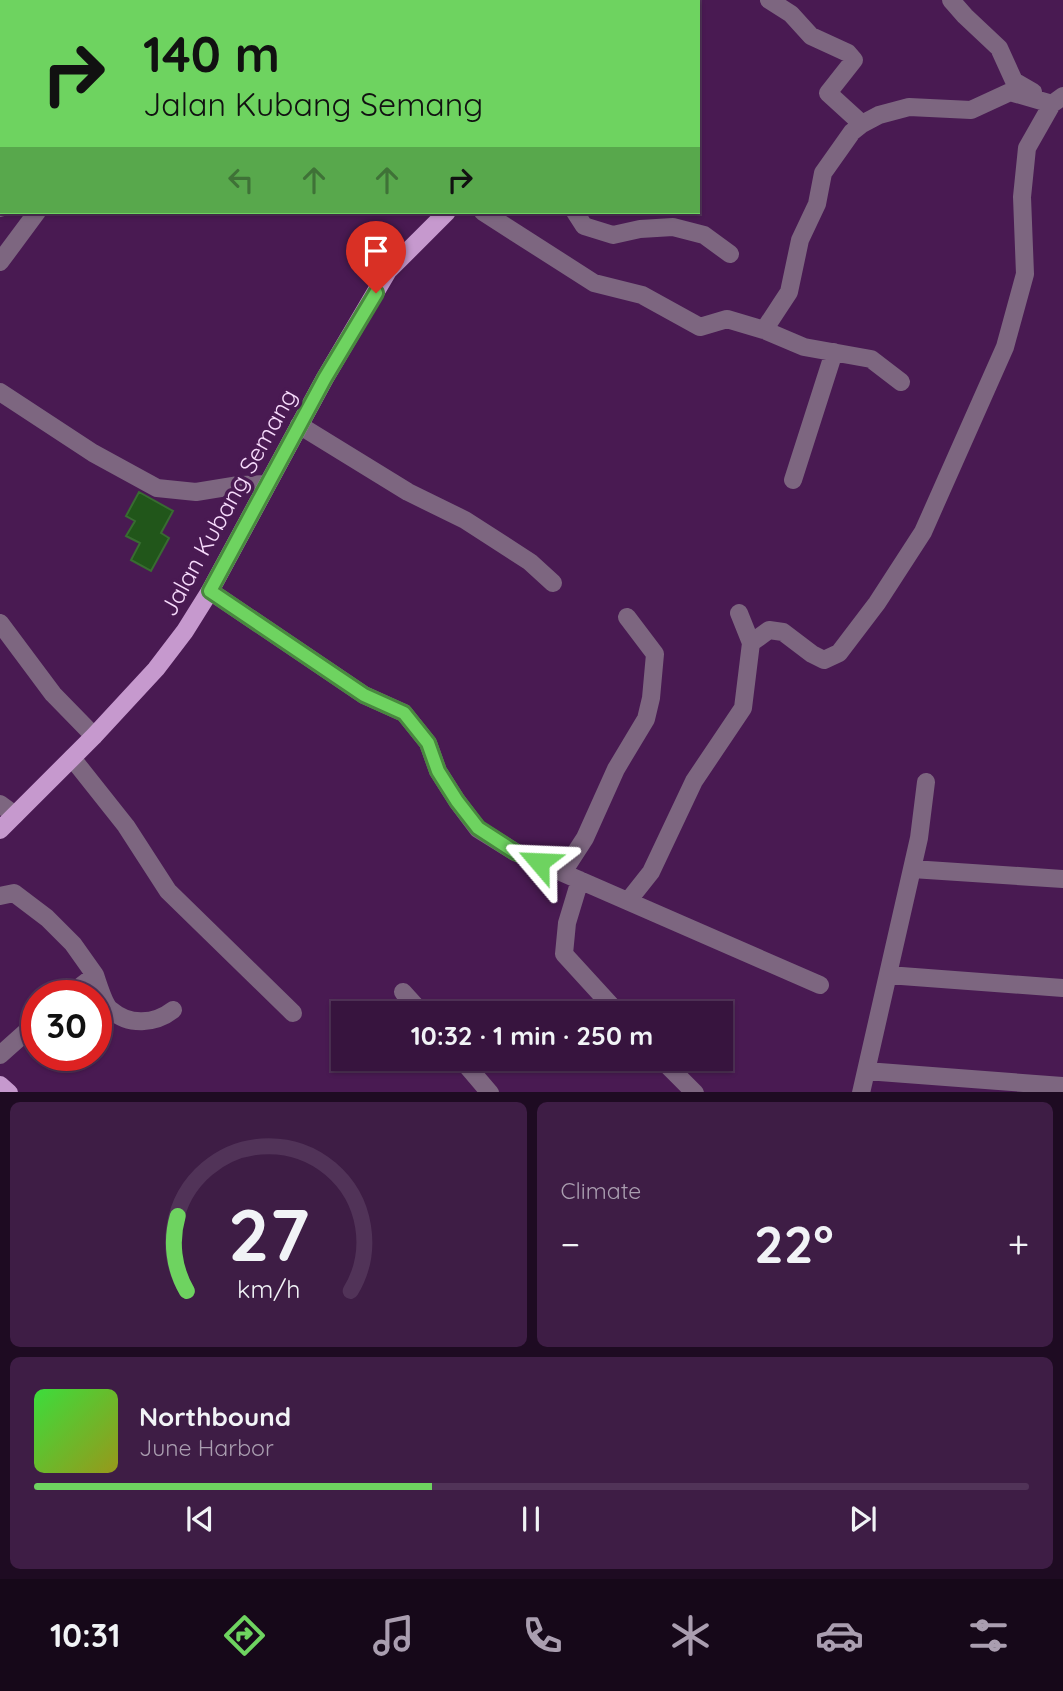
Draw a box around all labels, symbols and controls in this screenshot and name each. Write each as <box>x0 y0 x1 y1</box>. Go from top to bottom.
text: 140 m <box>143 23 280 84</box>
icon: right <box>28 28 119 119</box>
text: Jalan Kubang Semang <box>143 84 483 124</box>
icon: left <box>222 161 260 199</box>
icon: ahead <box>295 161 333 199</box>
icon: ahead <box>368 161 406 199</box>
icon: right <box>441 161 479 199</box>
pin <box>346 221 406 293</box>
icon: arrive <box>357 232 395 270</box>
street label: Jalan Kubang Semang <box>153 383 303 621</box>
position arrow <box>502 825 576 899</box>
speed limit sign: 30 <box>21 980 112 1071</box>
text: 10:32 · 1 min · 250 m <box>411 1019 653 1052</box>
text: Climate <box>561 1176 641 1205</box>
text: 27 <box>228 1188 309 1279</box>
text: 22° <box>754 1211 834 1276</box>
text: − <box>561 1220 580 1268</box>
text: + <box>1008 1220 1029 1268</box>
text: km/h <box>237 1272 300 1303</box>
text: Northbound <box>139 1400 291 1433</box>
text: June Harbor <box>139 1433 274 1462</box>
icon: previous <box>181 1500 219 1538</box>
icon: pause <box>512 1500 550 1538</box>
icon: next <box>844 1500 882 1538</box>
icon: directions <box>220 1611 269 1660</box>
icon: music <box>369 1611 418 1660</box>
icon: phone <box>518 1611 567 1660</box>
icon: climate <box>666 1611 715 1660</box>
icon: car <box>815 1611 864 1660</box>
icon: filters <box>964 1611 1013 1660</box>
text: 10:31 <box>50 1615 120 1655</box>

